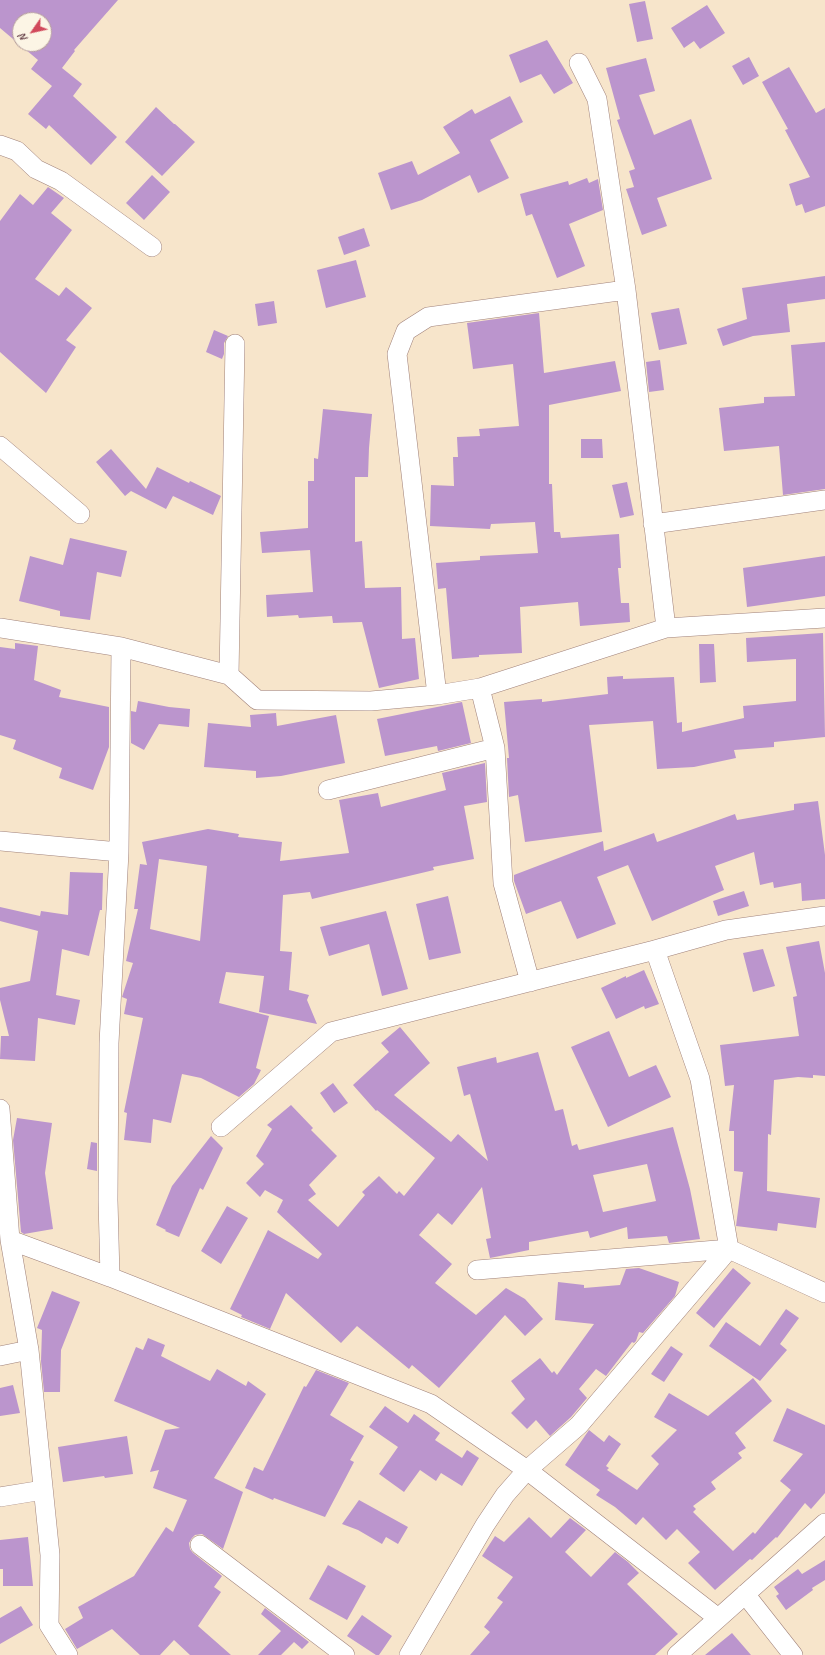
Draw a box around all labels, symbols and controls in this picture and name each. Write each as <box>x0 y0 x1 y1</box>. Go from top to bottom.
north arrow <box>12 12 52 52</box>
text: N <box>15 31 31 45</box>

